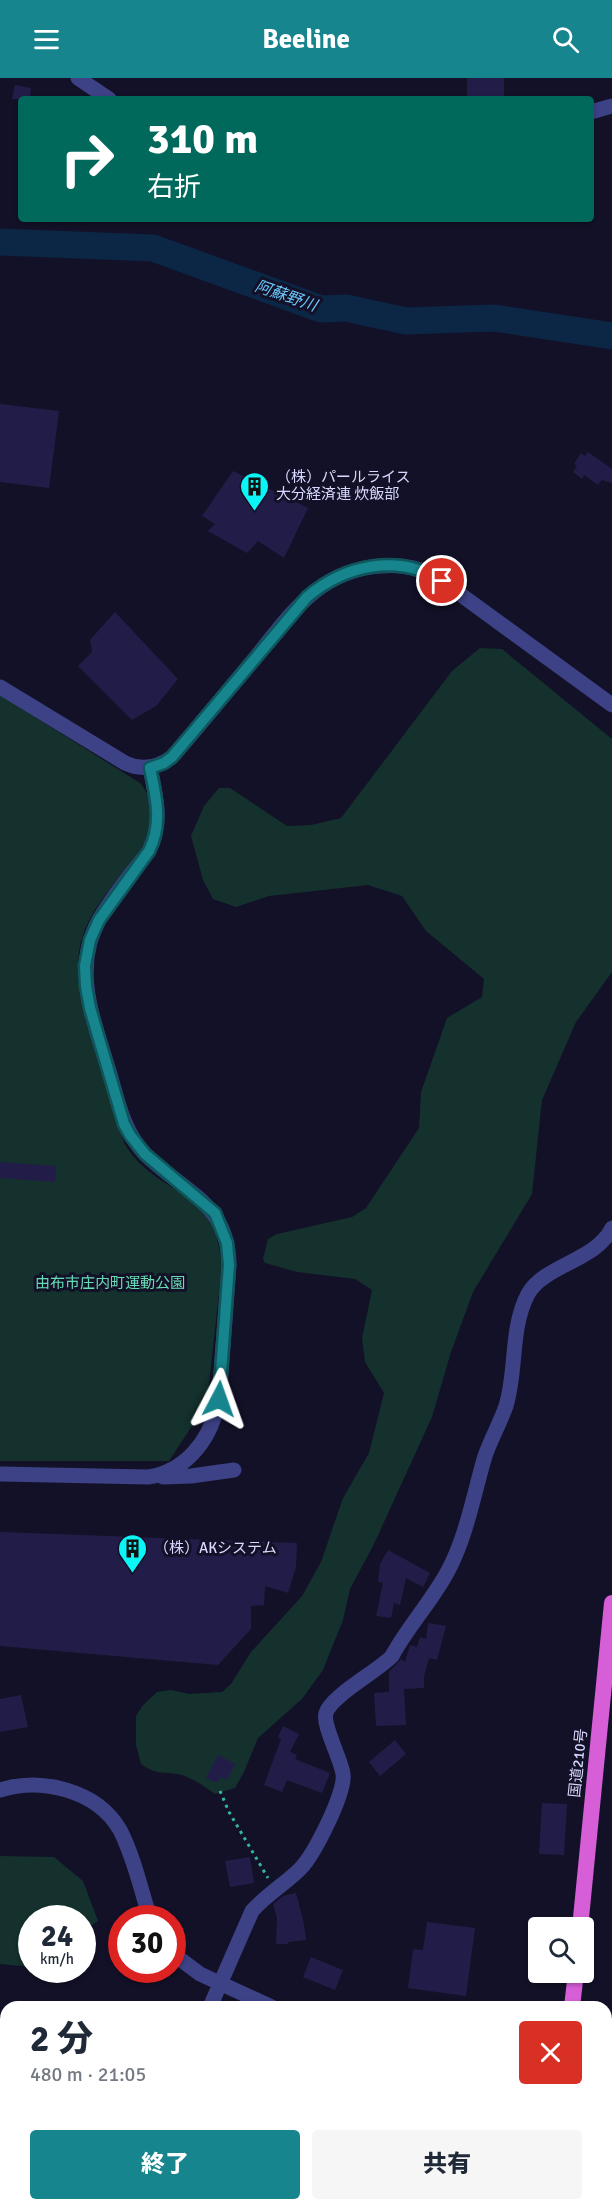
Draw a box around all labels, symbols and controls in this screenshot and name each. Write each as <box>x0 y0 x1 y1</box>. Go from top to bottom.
icon: menu <box>30 23 63 56</box>
text: Beeline <box>262 23 350 56</box>
icon: search <box>549 23 582 56</box>
text: 310 m <box>147 114 258 165</box>
icon: right <box>48 120 126 198</box>
text: 右折 <box>147 171 201 204</box>
water label: 阿蘇野川 <box>252 276 321 317</box>
place label: （株）パールライス 大分経済連 炊飯部 <box>276 468 411 503</box>
building icon: （株）パールライス 大分経済連 炊飯部 <box>239 470 271 512</box>
pin <box>416 555 467 606</box>
icon: arrive <box>425 564 458 597</box>
park label: 由布市庄内町運動公園 <box>35 1274 185 1292</box>
position arrow <box>187 1367 251 1431</box>
building icon: （株）AKシステム <box>117 1532 149 1574</box>
place label: （株）AKシステム <box>154 1539 277 1557</box>
street label: 国道210号 <box>565 1728 591 1798</box>
speed limit sign: 30 <box>108 1905 186 1983</box>
map controls <box>528 1917 594 1983</box>
button: search <box>528 1917 594 1983</box>
text: 24 <box>41 1918 73 1955</box>
text: km/h <box>40 1950 74 1968</box>
text: 2 分 <box>30 2017 93 2062</box>
button: close <box>519 2021 582 2084</box>
text: 480 m · 21:05 <box>30 2062 146 2087</box>
button: 終了 <box>30 2130 300 2199</box>
button: 共有 <box>312 2130 582 2199</box>

